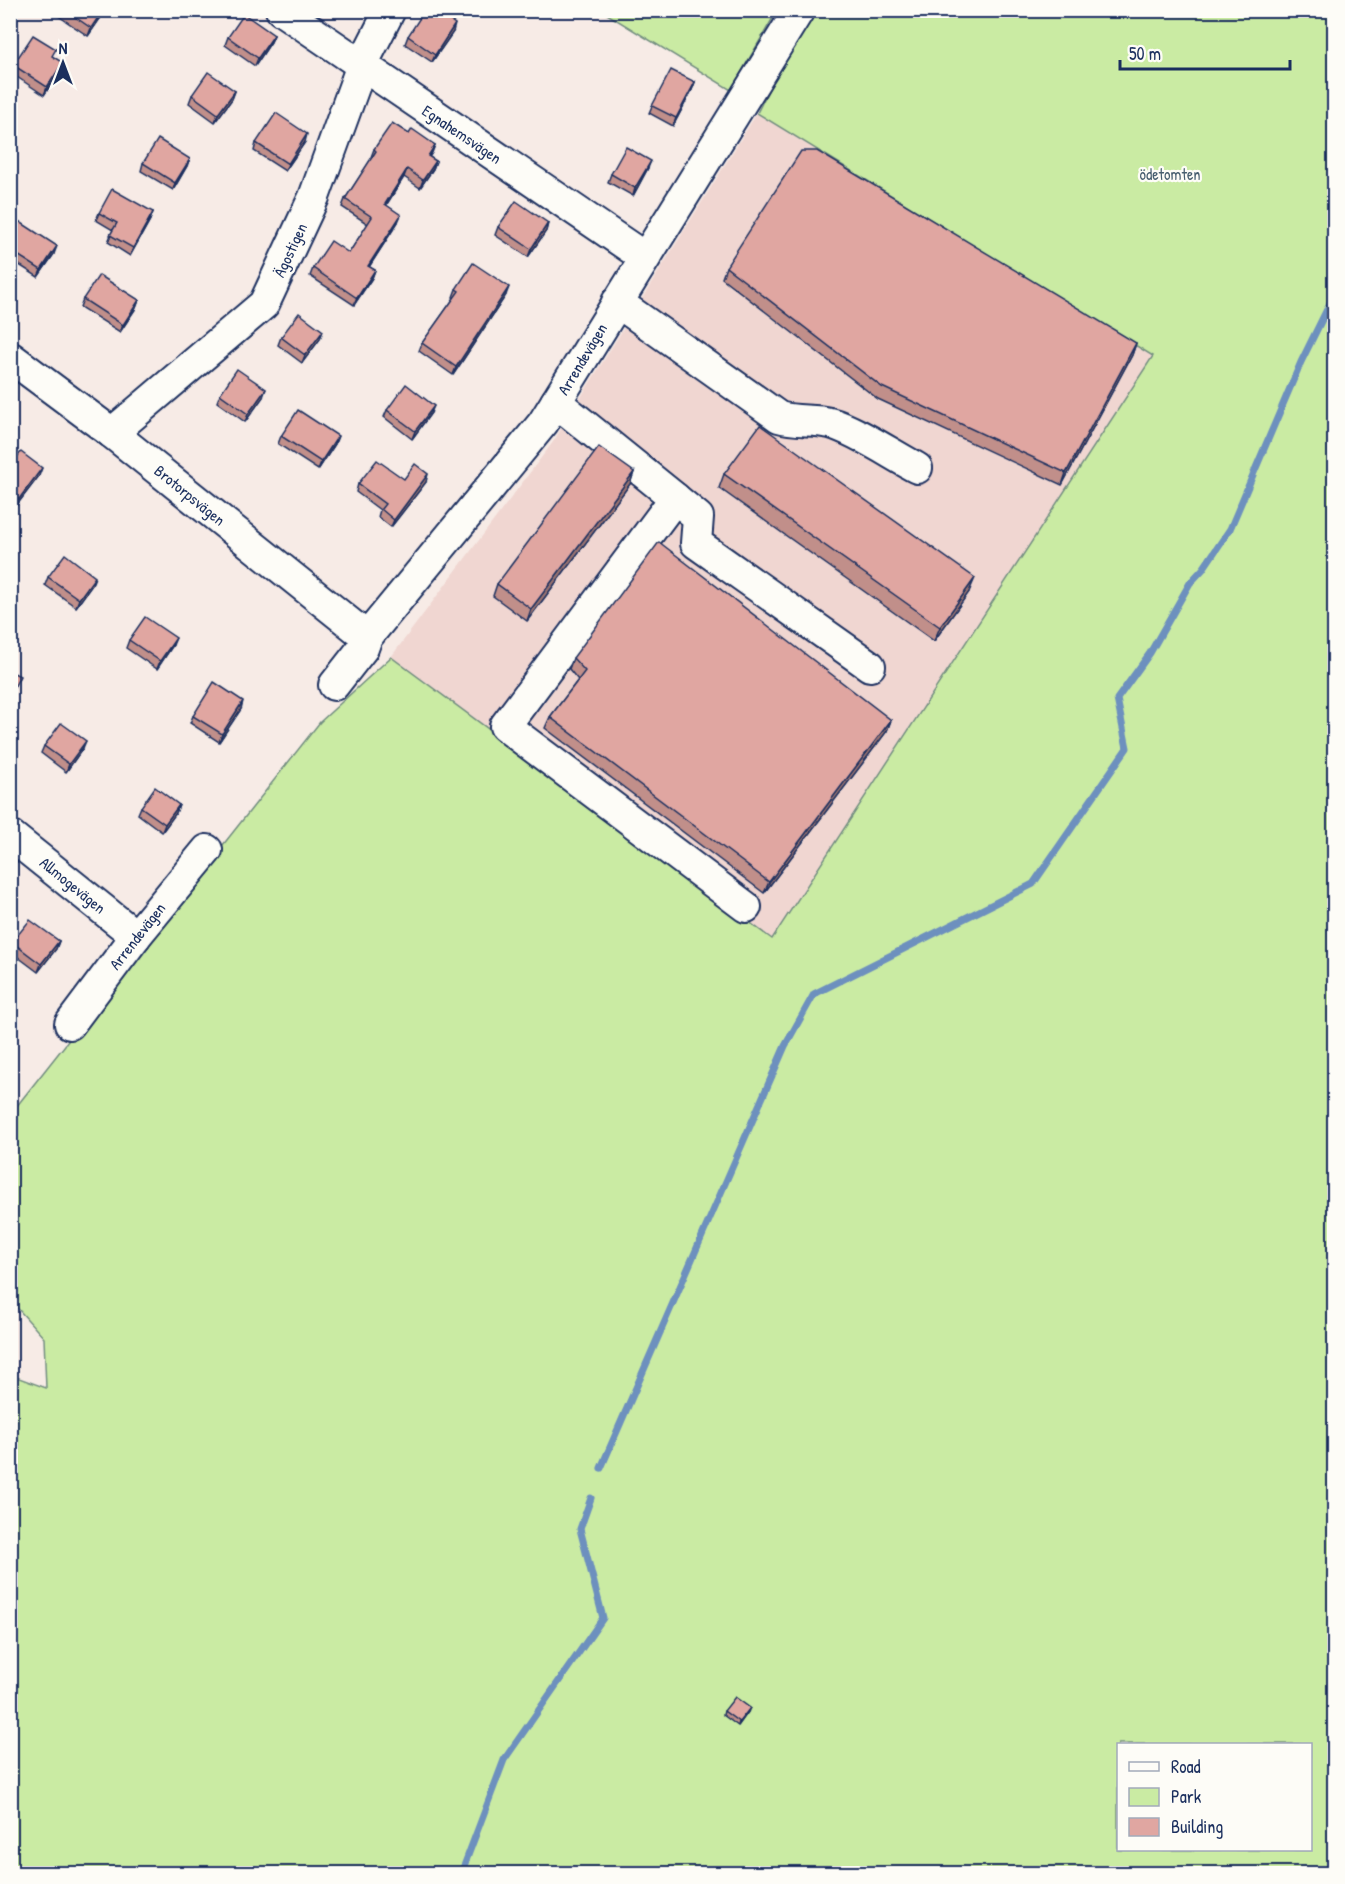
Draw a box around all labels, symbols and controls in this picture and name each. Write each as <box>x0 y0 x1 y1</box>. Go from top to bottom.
north arrow <box>33 33 93 93</box>
scale bar <box>1120 33 1290 71</box>
text: N <box>59 37 68 59</box>
text: 50 m <box>1129 41 1161 66</box>
street label: Egnahemsvägen <box>418 99 506 169</box>
park label: ödetomten <box>1140 163 1201 185</box>
street label: Ägostigen <box>268 219 312 281</box>
street label: Arrendevägen <box>552 319 612 399</box>
street label: Brotorpsvägen <box>150 460 230 530</box>
street label: Allmogevägen <box>35 852 111 918</box>
street label: Arrendevägen <box>104 898 170 974</box>
legend <box>1117 1743 1312 1851</box>
text: Road <box>1171 1754 1201 1779</box>
text: Park <box>1171 1784 1202 1809</box>
text: Building <box>1171 1814 1223 1839</box>

